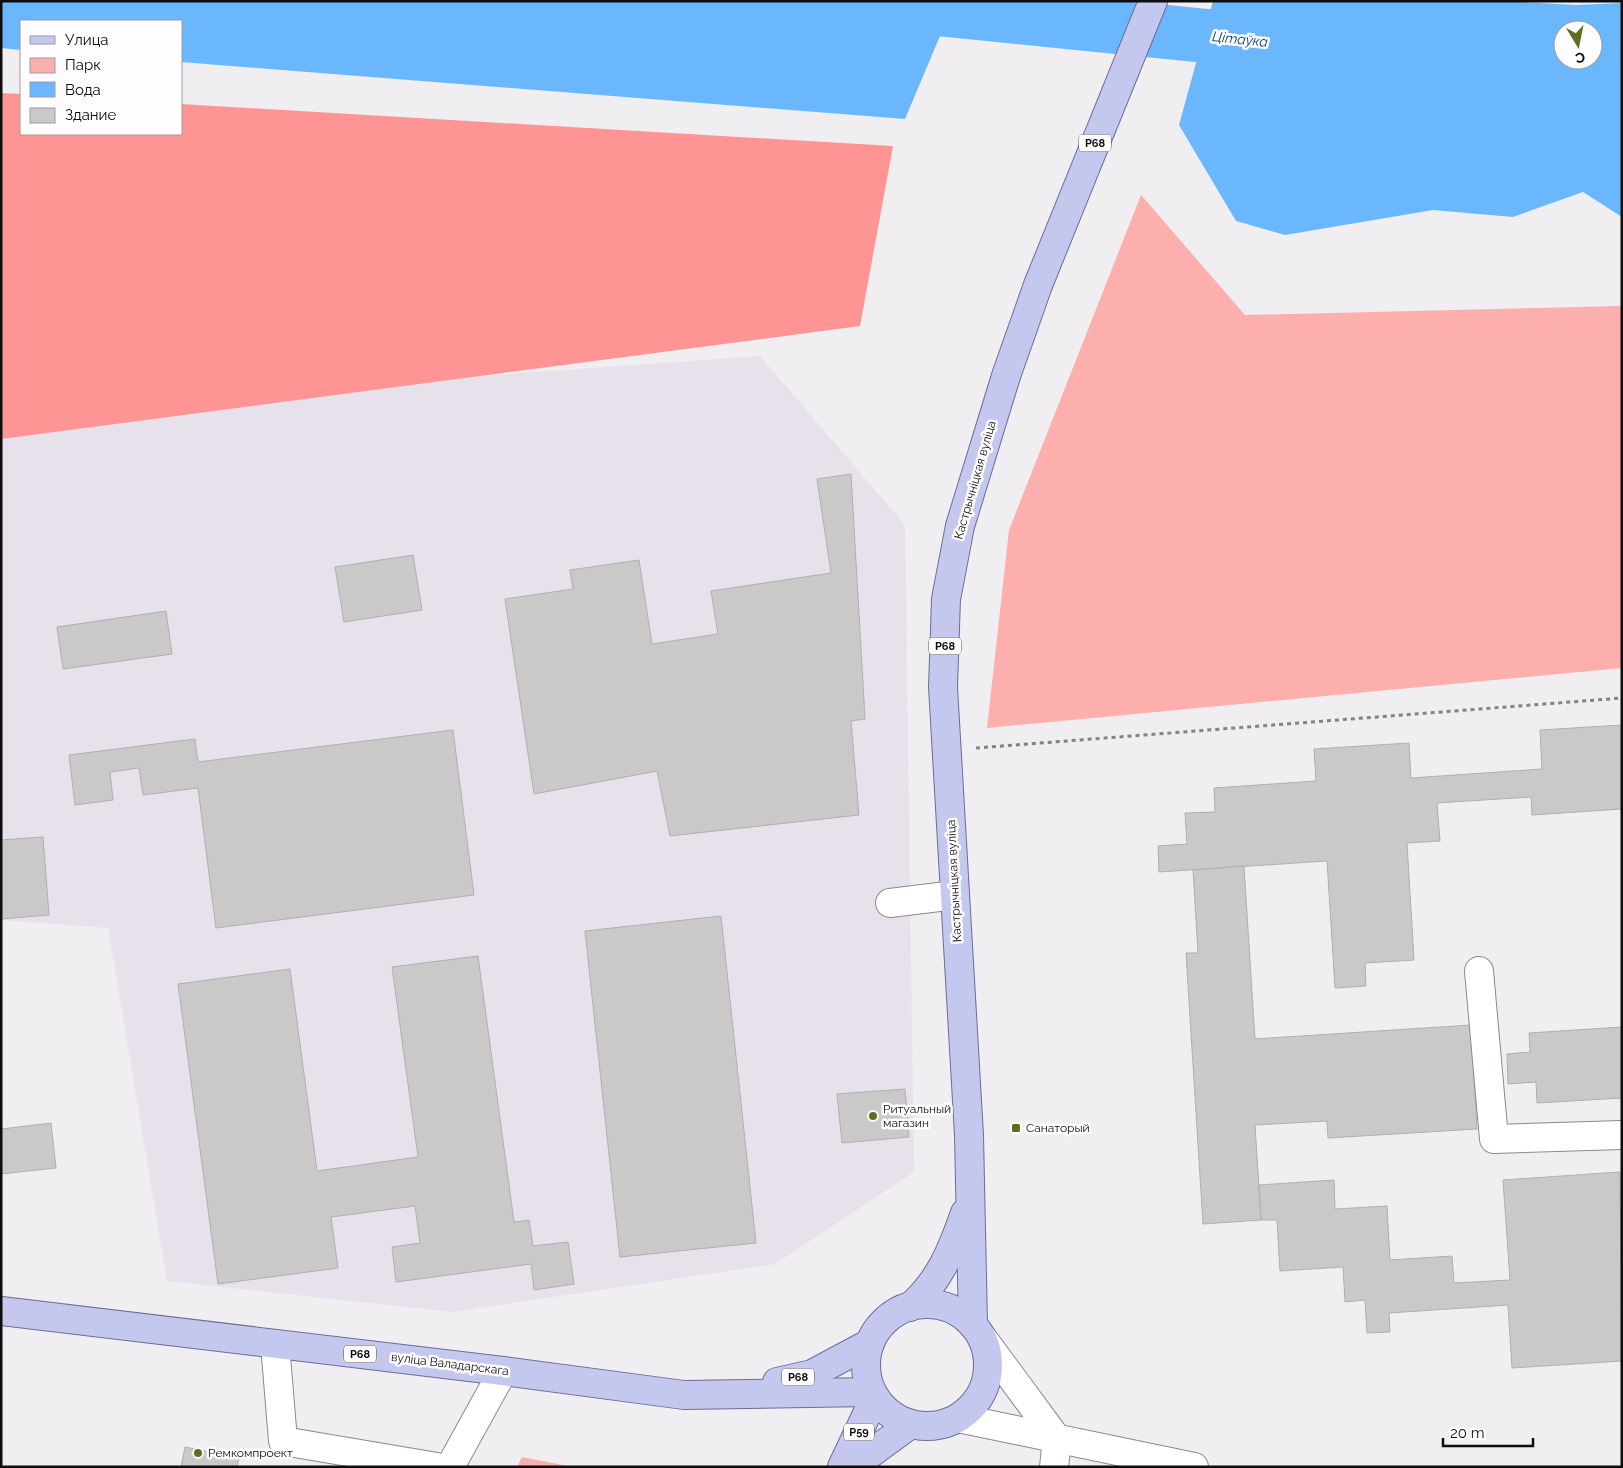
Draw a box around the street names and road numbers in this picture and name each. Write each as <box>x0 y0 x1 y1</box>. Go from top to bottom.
road number: Р68 <box>1079 134 1111 152</box>
street label: Кастрычніцкая вуліца <box>951 419 999 541</box>
road number: Р68 <box>929 637 961 654</box>
street label: Кастрычніцкая вуліца <box>944 819 964 943</box>
road number: Р68 <box>344 1346 376 1362</box>
street label: вуліца Валадарскага <box>390 1350 510 1378</box>
road number: Р68 <box>782 1368 814 1385</box>
road number: Р59 <box>844 1424 874 1440</box>

